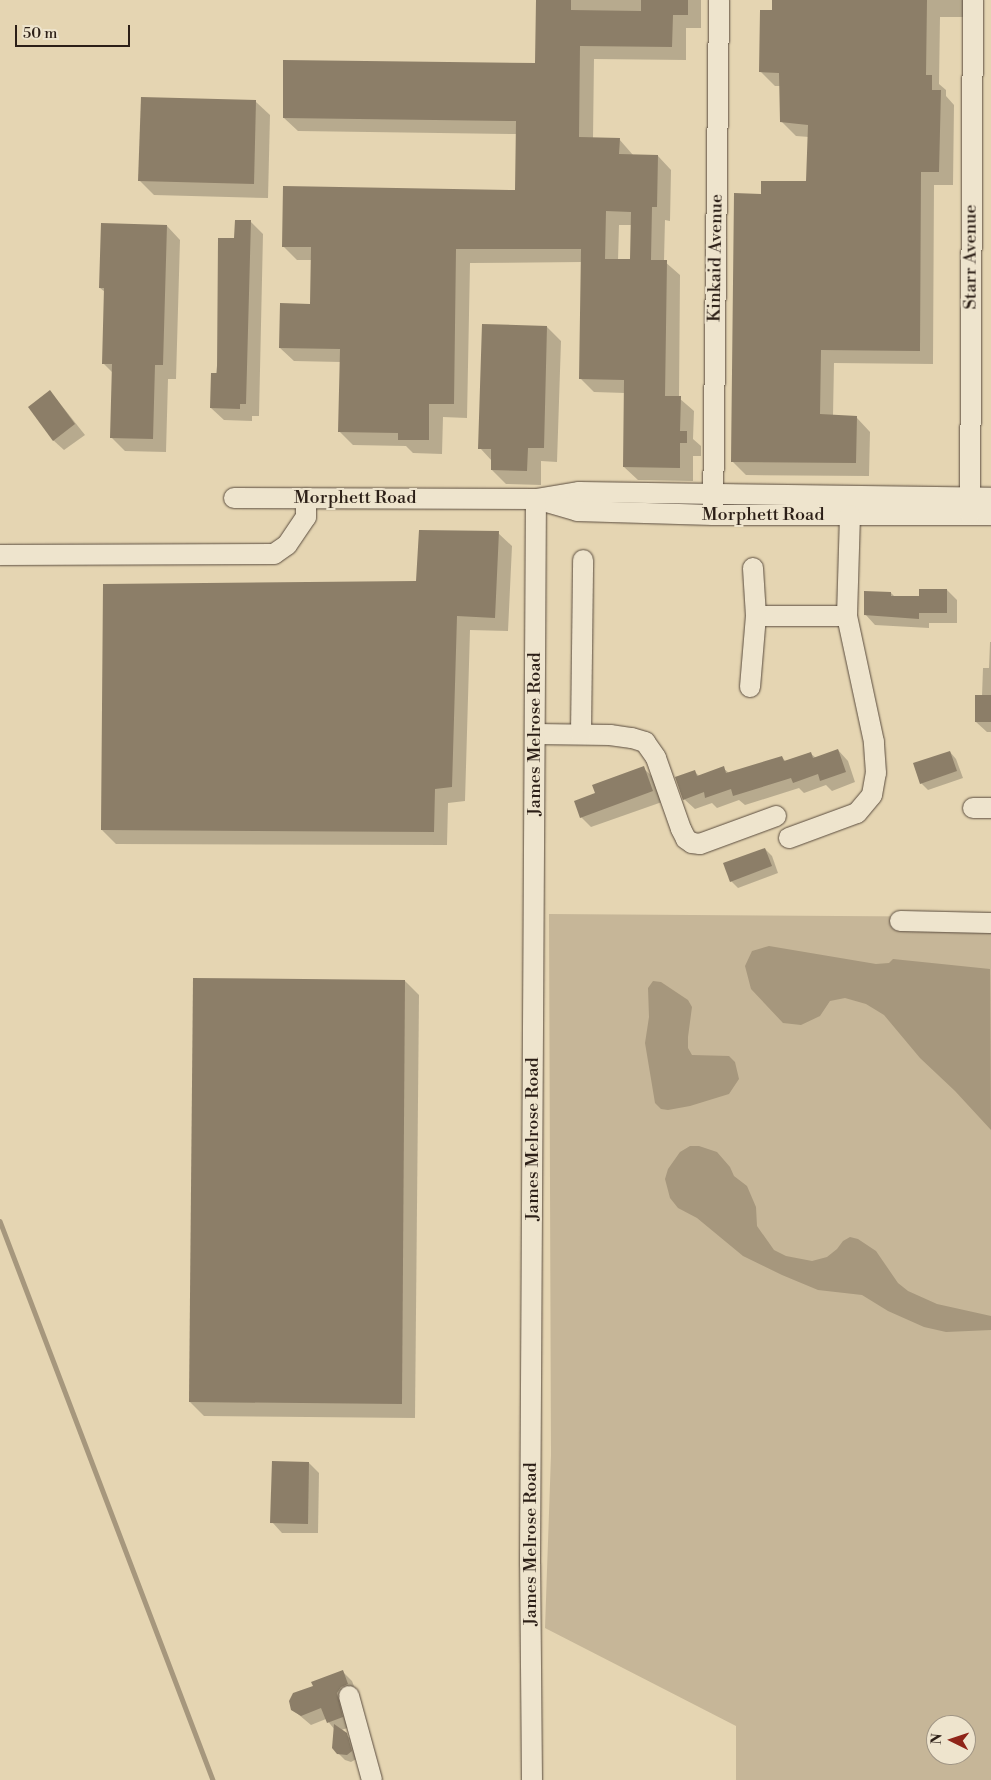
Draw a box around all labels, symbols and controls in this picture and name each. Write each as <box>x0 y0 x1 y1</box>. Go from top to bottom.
scale bar <box>18 15 132 47</box>
text: 50 m <box>23 24 57 43</box>
street label: Kinkaid Avenue <box>704 194 728 322</box>
street label: Starr Avenue <box>960 204 982 310</box>
street label: Morphett Road <box>294 487 416 509</box>
street label: Morphett Road <box>702 504 824 526</box>
street label: James Melrose Road <box>524 652 546 816</box>
street label: James Melrose Road <box>522 1057 544 1221</box>
street label: James Melrose Road <box>520 1462 542 1626</box>
north arrow <box>926 1715 976 1765</box>
text: N <box>928 1733 946 1745</box>

